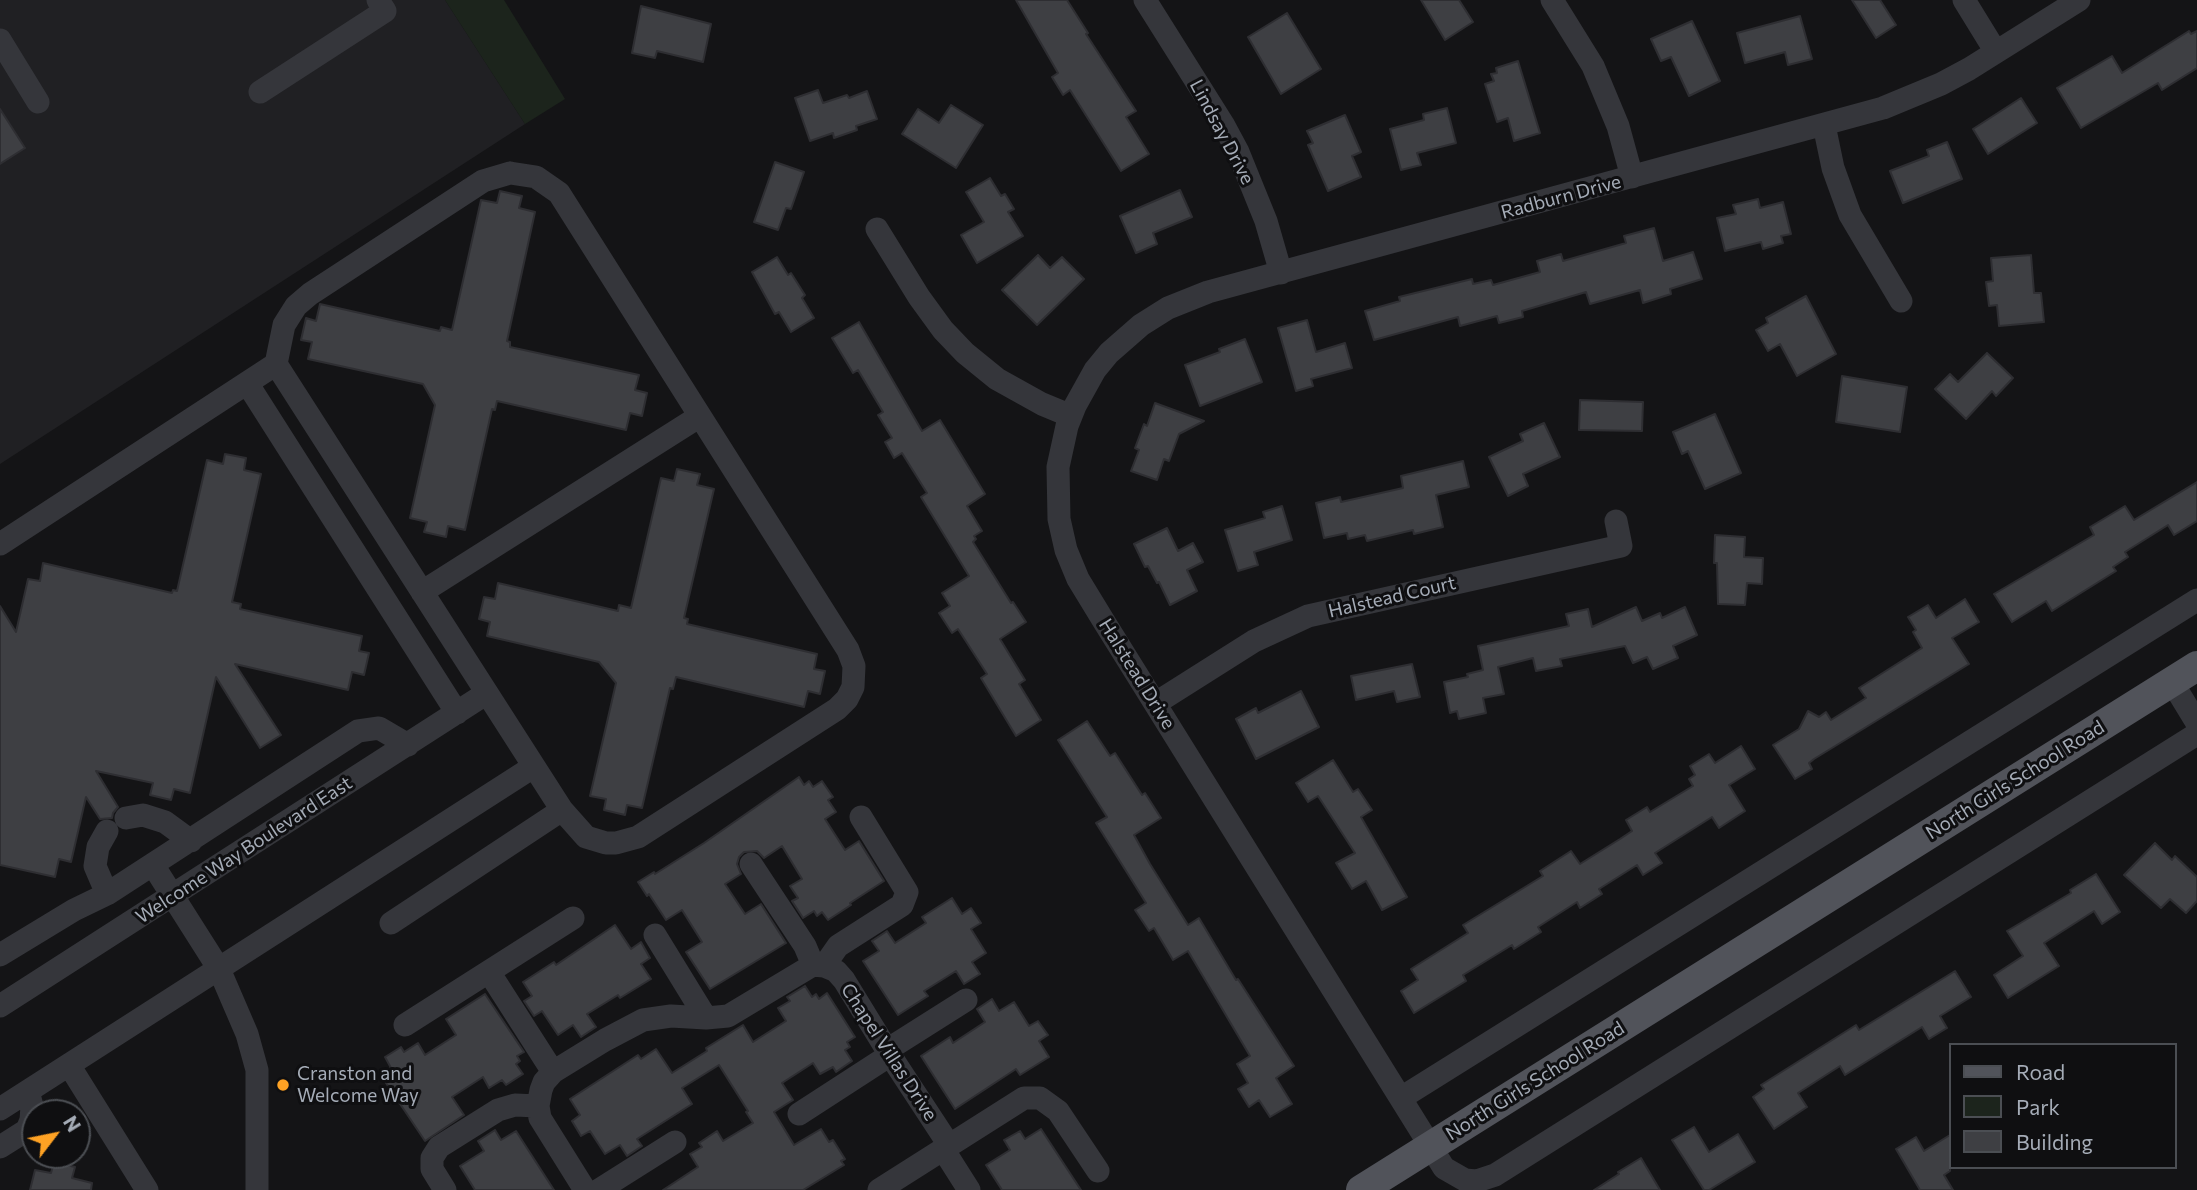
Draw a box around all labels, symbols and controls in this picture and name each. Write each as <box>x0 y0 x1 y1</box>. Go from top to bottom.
street label: Lindsay Drive <box>1185 76 1259 188</box>
street label: Radburn Drive <box>1498 170 1624 224</box>
street label: Halstead Court <box>1326 571 1458 623</box>
street label: Halstead Drive <box>1094 615 1180 733</box>
street label: North Girls School Road <box>1922 716 2108 844</box>
street label: Welcome Way Boulevard East <box>132 771 356 929</box>
street label: Chapel Villas Drive <box>836 979 942 1125</box>
street label: North Girls School Road <box>1442 1017 1628 1145</box>
legend <box>1948 1043 2176 1169</box>
text: Road <box>2016 1059 2065 1084</box>
place label: Cranston and Welcome Way <box>297 1063 419 1107</box>
marker: Cranston and Welcome Way <box>275 1077 291 1093</box>
text: Park <box>2016 1094 2060 1119</box>
north arrow <box>21 1099 91 1169</box>
text: N <box>59 1112 86 1136</box>
text: Building <box>2016 1129 2093 1154</box>

